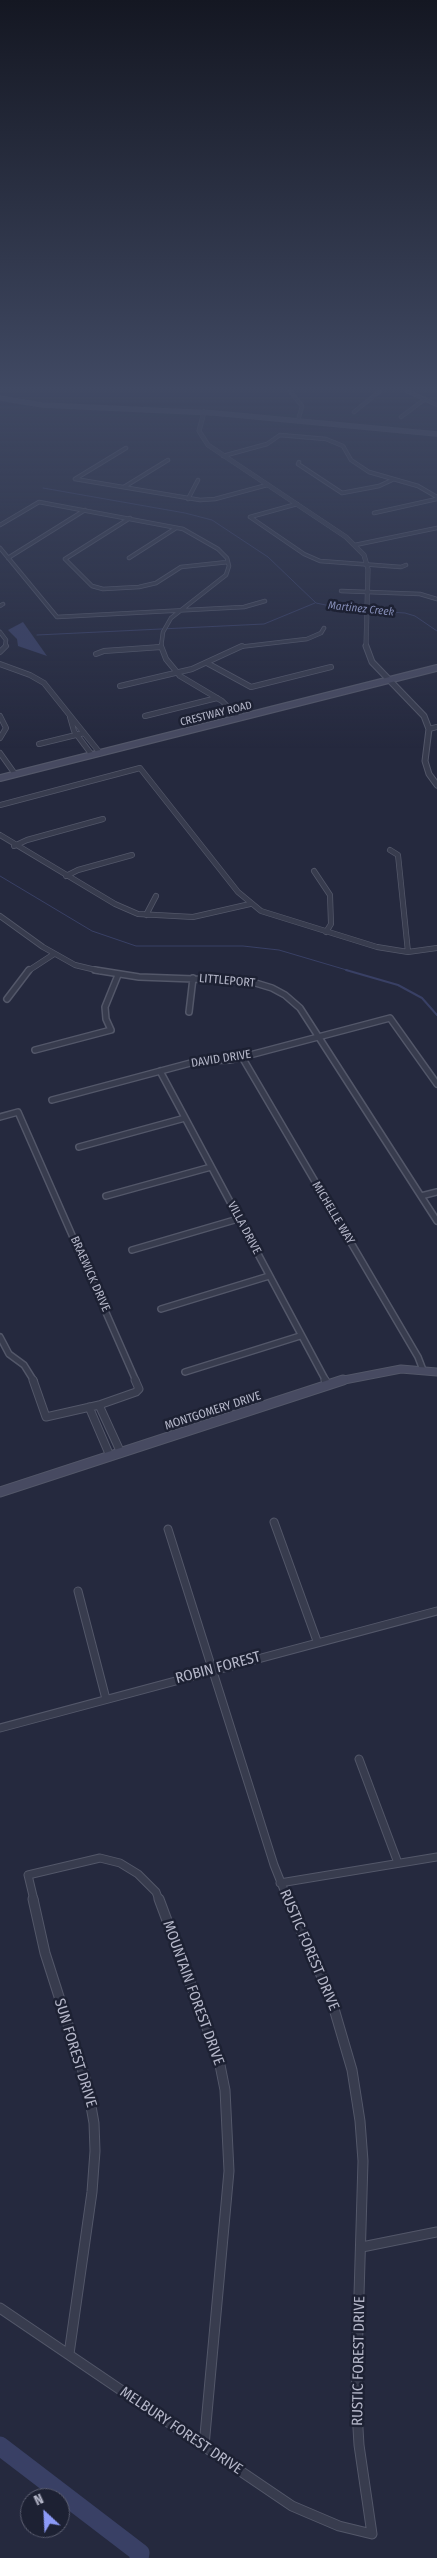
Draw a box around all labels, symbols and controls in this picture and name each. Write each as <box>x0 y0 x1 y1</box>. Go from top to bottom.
water label: Martinez Creek <box>327 599 395 619</box>
street label: CRESTWAY ROAD <box>179 699 253 729</box>
street label: LITTLEPORT <box>198 971 256 991</box>
street label: DAVID DRIVE <box>190 1047 252 1071</box>
street label: MICHELLE WAY <box>309 1179 357 1247</box>
street label: VILLA DRIVE <box>224 1199 264 1257</box>
street label: BRAEWICK DRIVE <box>67 1234 113 1314</box>
street label: MONTGOMERY DRIVE <box>163 1389 263 1433</box>
street label: ROBIN FOREST <box>174 1648 262 1688</box>
street label: RUSTIC FOREST DRIVE <box>275 1887 343 2013</box>
street label: MOUNTAIN FOREST DRIVE <box>158 1918 228 2068</box>
street label: SUN FOREST DRIVE <box>50 1996 100 2110</box>
street label: RUSTIC FOREST DRIVE <box>349 2296 369 2426</box>
street label: MELBURY FOREST DRIVE <box>116 2383 246 2479</box>
north arrow <box>20 2488 70 2538</box>
text: N <box>31 2490 46 2509</box>

